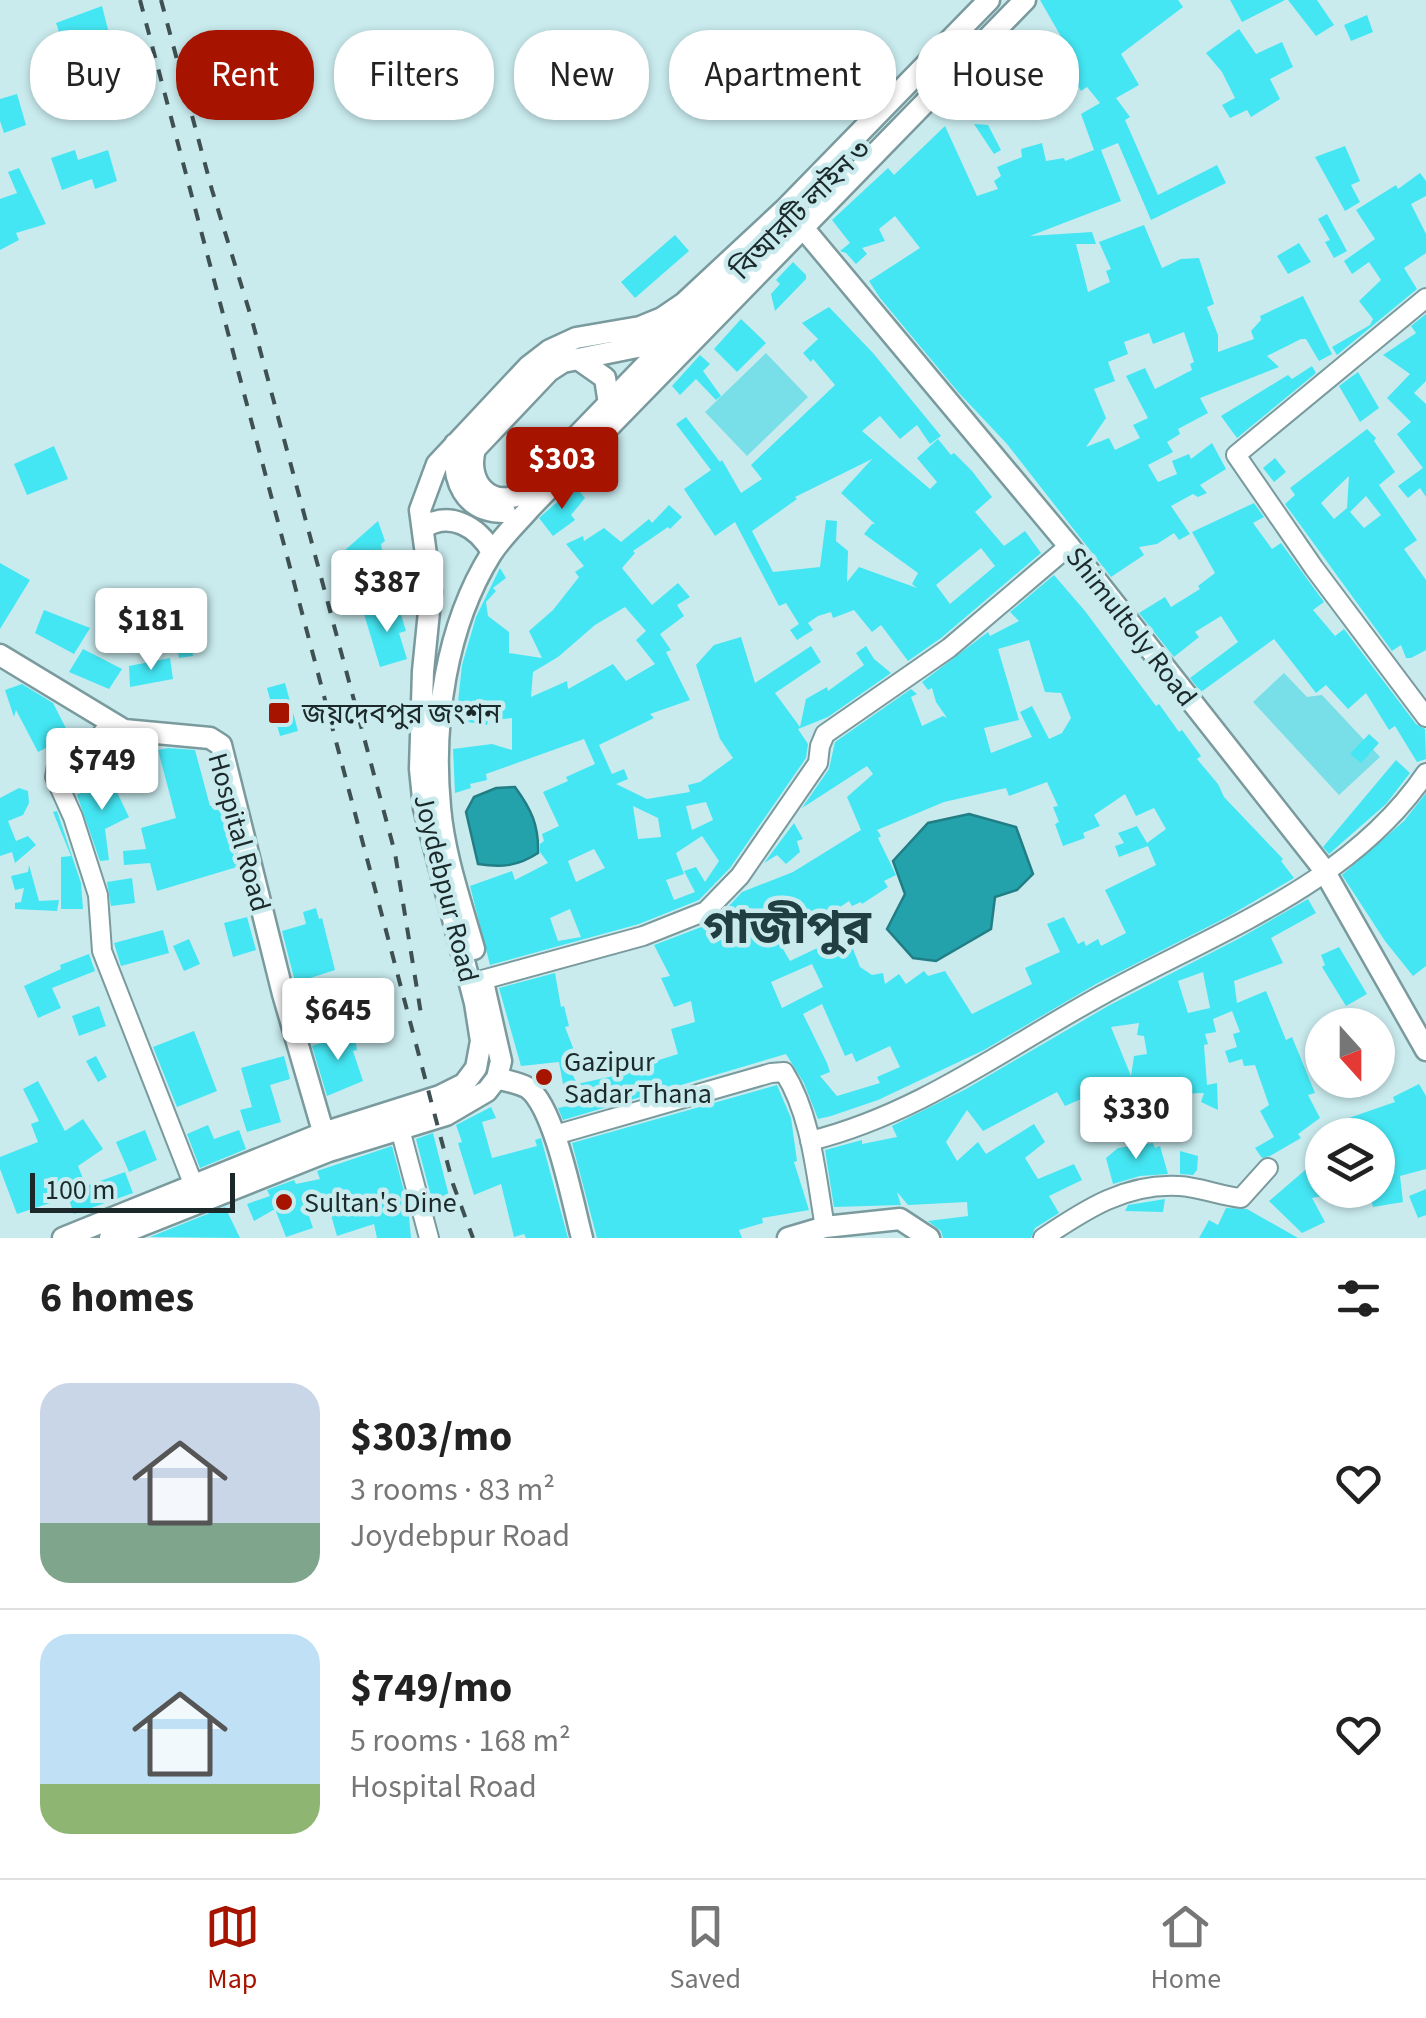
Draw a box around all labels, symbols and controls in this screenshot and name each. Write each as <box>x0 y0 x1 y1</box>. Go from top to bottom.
chip: Buy <box>30 30 156 120</box>
chip: Rent <box>176 30 314 120</box>
chip: Filters <box>334 30 494 120</box>
chip: New <box>514 30 649 120</box>
chip: Apartment <box>669 30 896 120</box>
chip: House <box>916 30 1079 120</box>
street label: বিআরটি লাইন ৩ <box>721 131 880 289</box>
pin: $303 <box>503 427 621 512</box>
text: $303 <box>528 436 596 482</box>
street label: Shimultoly Road <box>1056 538 1206 715</box>
pin: $387 <box>328 550 446 635</box>
text: $387 <box>353 559 421 605</box>
pin: $181 <box>92 588 210 673</box>
text: $181 <box>117 597 185 643</box>
place label: জয়দেবপুর জংশন <box>301 694 502 734</box>
marker: জয়দেবপুর জংশন <box>266 700 292 726</box>
pin: $749 <box>43 728 161 813</box>
text: $749 <box>68 737 136 783</box>
street label: Hospital Road <box>197 748 281 916</box>
street label: Joydebpur Road <box>403 790 489 987</box>
district label: গাজীপুর <box>703 894 872 962</box>
pin: $645 <box>279 978 397 1063</box>
text: $645 <box>304 987 372 1033</box>
north arrow <box>1305 1008 1395 1098</box>
map controls <box>1305 1008 1395 1208</box>
place label: Gazipur Sadar Thana <box>564 1042 712 1114</box>
marker: Gazipur Sadar Thana <box>533 1066 555 1088</box>
pin: $330 <box>1077 1077 1195 1162</box>
text: $330 <box>1102 1086 1170 1132</box>
button: layers <box>1305 1118 1395 1208</box>
scale bar <box>30 1168 235 1212</box>
text: 100 m <box>45 1170 116 1210</box>
place label: Sultan's Dine <box>304 1183 457 1223</box>
marker: Sultan's Dine <box>273 1191 295 1213</box>
text: 6 homes <box>40 1268 194 1328</box>
icon: filters <box>1331 1271 1386 1326</box>
text: $303/mo <box>350 1407 512 1467</box>
icon: home <box>120 1423 240 1543</box>
icon: heart <box>1331 1456 1386 1511</box>
text: 3 rooms · 83 m² <box>350 1467 555 1513</box>
text: Joydebpur Road <box>350 1513 570 1559</box>
text: $749/mo <box>350 1658 512 1718</box>
icon: home <box>120 1674 240 1794</box>
icon: heart <box>1331 1707 1386 1762</box>
text: 5 rooms · 168 m² <box>350 1718 571 1764</box>
text: Hospital Road <box>350 1764 537 1810</box>
tab: Map <box>205 1899 260 1999</box>
tab: Saved <box>669 1899 741 1999</box>
tab: Home <box>1151 1899 1221 1999</box>

